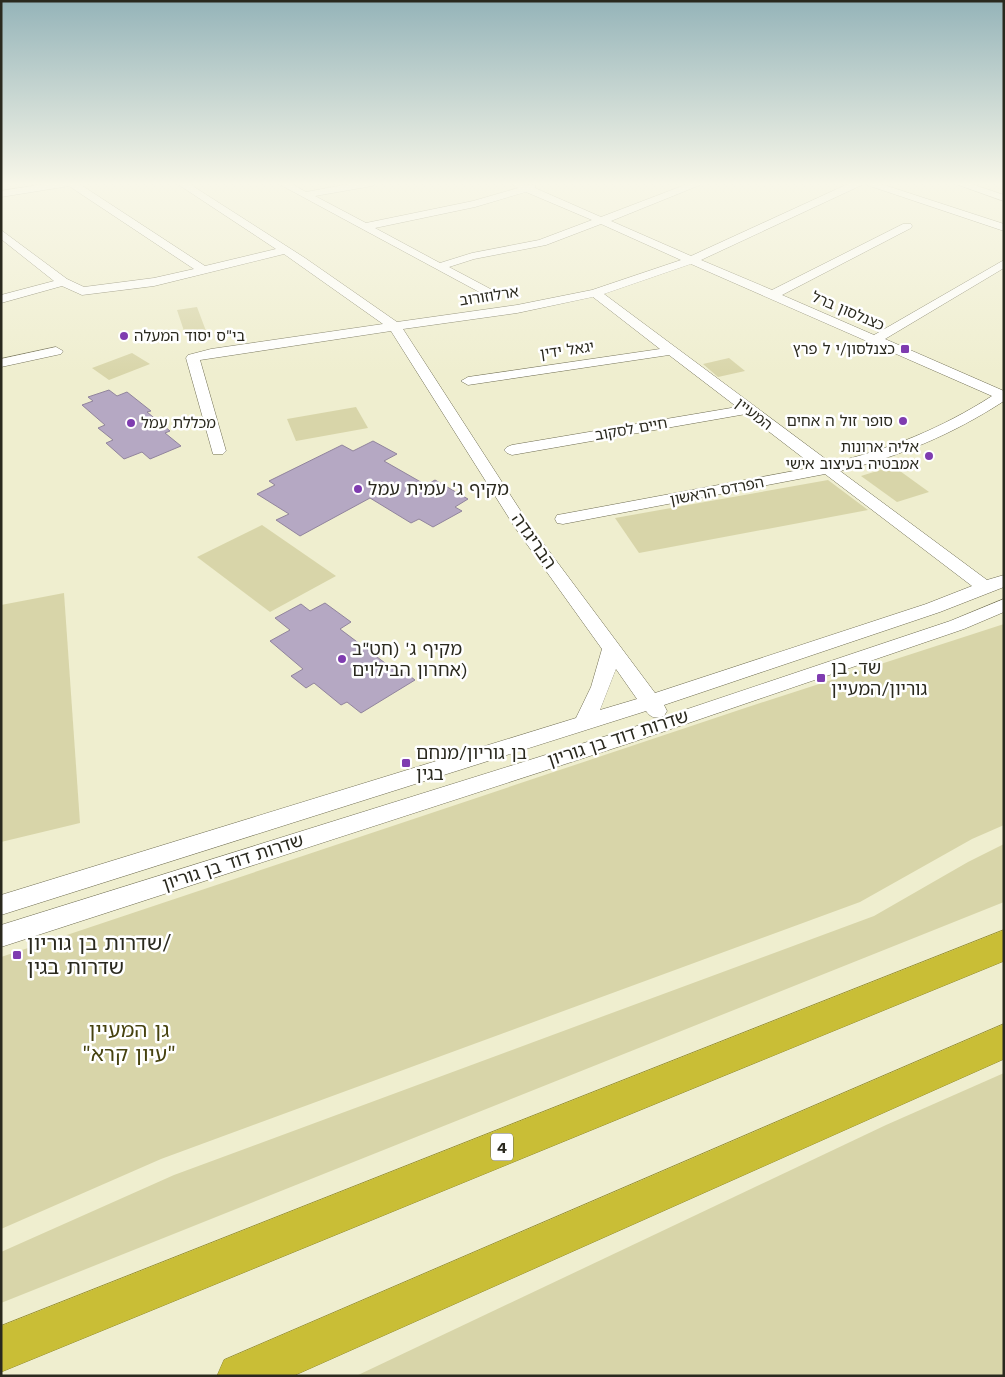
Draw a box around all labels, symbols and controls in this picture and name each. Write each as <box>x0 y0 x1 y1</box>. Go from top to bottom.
street label: ארלוזורוב <box>458 282 520 310</box>
street label: כצנלסון ברל <box>809 288 887 335</box>
place label: בי"ס יסוד המעלה <box>134 327 245 345</box>
marker: בי"ס יסוד המעלה <box>118 330 130 342</box>
street label: יגאל ידין <box>539 337 595 363</box>
place label: כצנלסון/י ל פרץ <box>793 340 895 358</box>
marker: כצנלסון/י ל פרץ <box>899 343 911 355</box>
street label: המעיין <box>732 394 776 434</box>
place label: סופר זול ה אחים <box>787 412 893 430</box>
place label: מכללת עמל <box>141 414 216 432</box>
street label: חיים לסקוב <box>593 414 669 444</box>
marker: סופר זול ה אחים <box>897 415 909 427</box>
marker: מכללת עמל <box>125 417 137 429</box>
place label: אליה ארונות אמבטיה בעיצוב אישי <box>786 438 919 473</box>
marker: אליה ארונות אמבטיה בעיצוב אישי <box>923 450 935 462</box>
street label: הפרדס הראשון <box>668 473 766 509</box>
place label: מקיף ג' עמית עמל <box>368 478 509 499</box>
marker: מקיף ג' עמית עמל <box>352 483 364 495</box>
street label: הבריגדה <box>508 509 561 573</box>
place label: מקיף ג' (חט"ב אחרון הבילוים) <box>352 638 467 680</box>
marker: מקיף ג' (חט"ב אחרון הבילוים) <box>336 653 348 665</box>
place label: שד. בן גוריון/המעיין <box>831 657 928 699</box>
marker: שד. בן גוריון/המעיין <box>815 672 827 684</box>
street label: שדרות דוד בן גוריון <box>545 705 691 770</box>
place label: בן גוריון/מנחם בגין <box>416 742 527 784</box>
marker: בן גוריון/מנחם בגין <box>400 757 412 769</box>
street label: שדרות דוד בן גוריון <box>160 829 306 894</box>
place label: שדרות בן גוריון/ שדרות בגין <box>27 930 171 979</box>
marker: שדרות בן גוריון/ שדרות בגין <box>11 949 23 961</box>
park label: גן המעיין "עיון קרא" <box>82 1017 176 1066</box>
road number: 4 <box>491 1134 513 1160</box>

